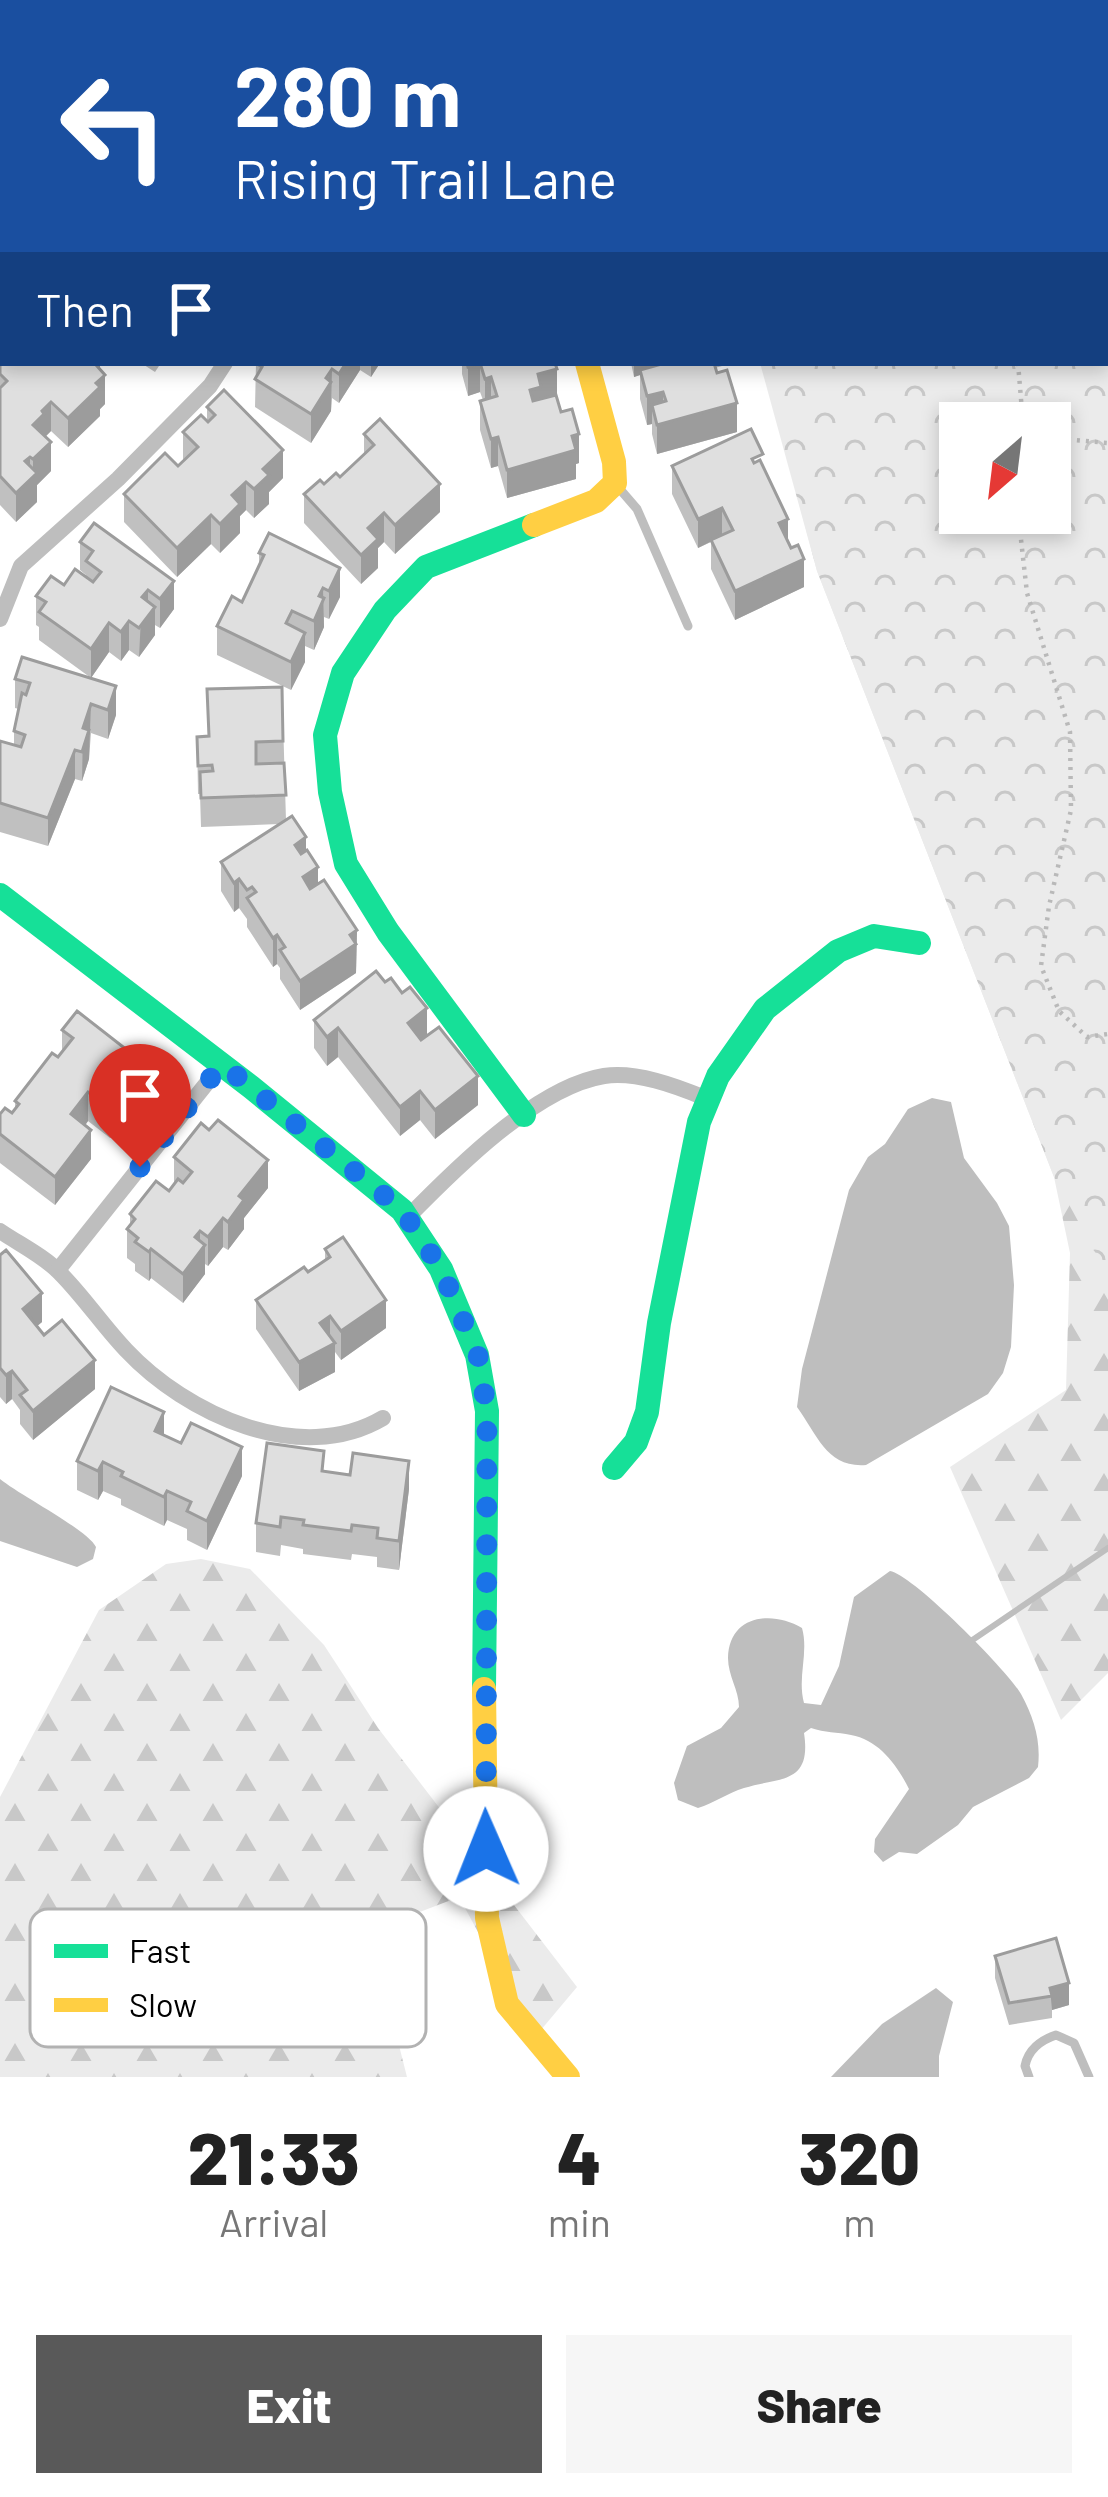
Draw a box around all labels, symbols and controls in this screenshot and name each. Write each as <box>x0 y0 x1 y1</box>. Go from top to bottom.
text: 280 m <box>234 43 461 144</box>
icon: left <box>36 48 192 204</box>
text: Rising Trail Lane <box>234 145 617 210</box>
icon: arrive <box>158 276 224 342</box>
text: Then <box>36 282 134 336</box>
north arrow <box>939 402 1071 534</box>
map controls <box>939 402 1071 534</box>
pin <box>89 1044 191 1167</box>
icon: arrive <box>107 1062 173 1128</box>
position arrow <box>423 1786 549 1912</box>
legend <box>30 1909 426 2047</box>
text: Fast <box>129 1930 191 1970</box>
text: Slow <box>129 1984 197 2024</box>
text: 21:33 <box>188 2113 360 2199</box>
text: 4 <box>557 2113 602 2199</box>
text: 320 <box>799 2113 920 2199</box>
text: Arrival <box>219 2198 328 2245</box>
text: min <box>548 2198 611 2245</box>
text: m <box>843 2198 876 2245</box>
button: Exit <box>36 2335 542 2473</box>
button: Share <box>566 2335 1072 2473</box>

